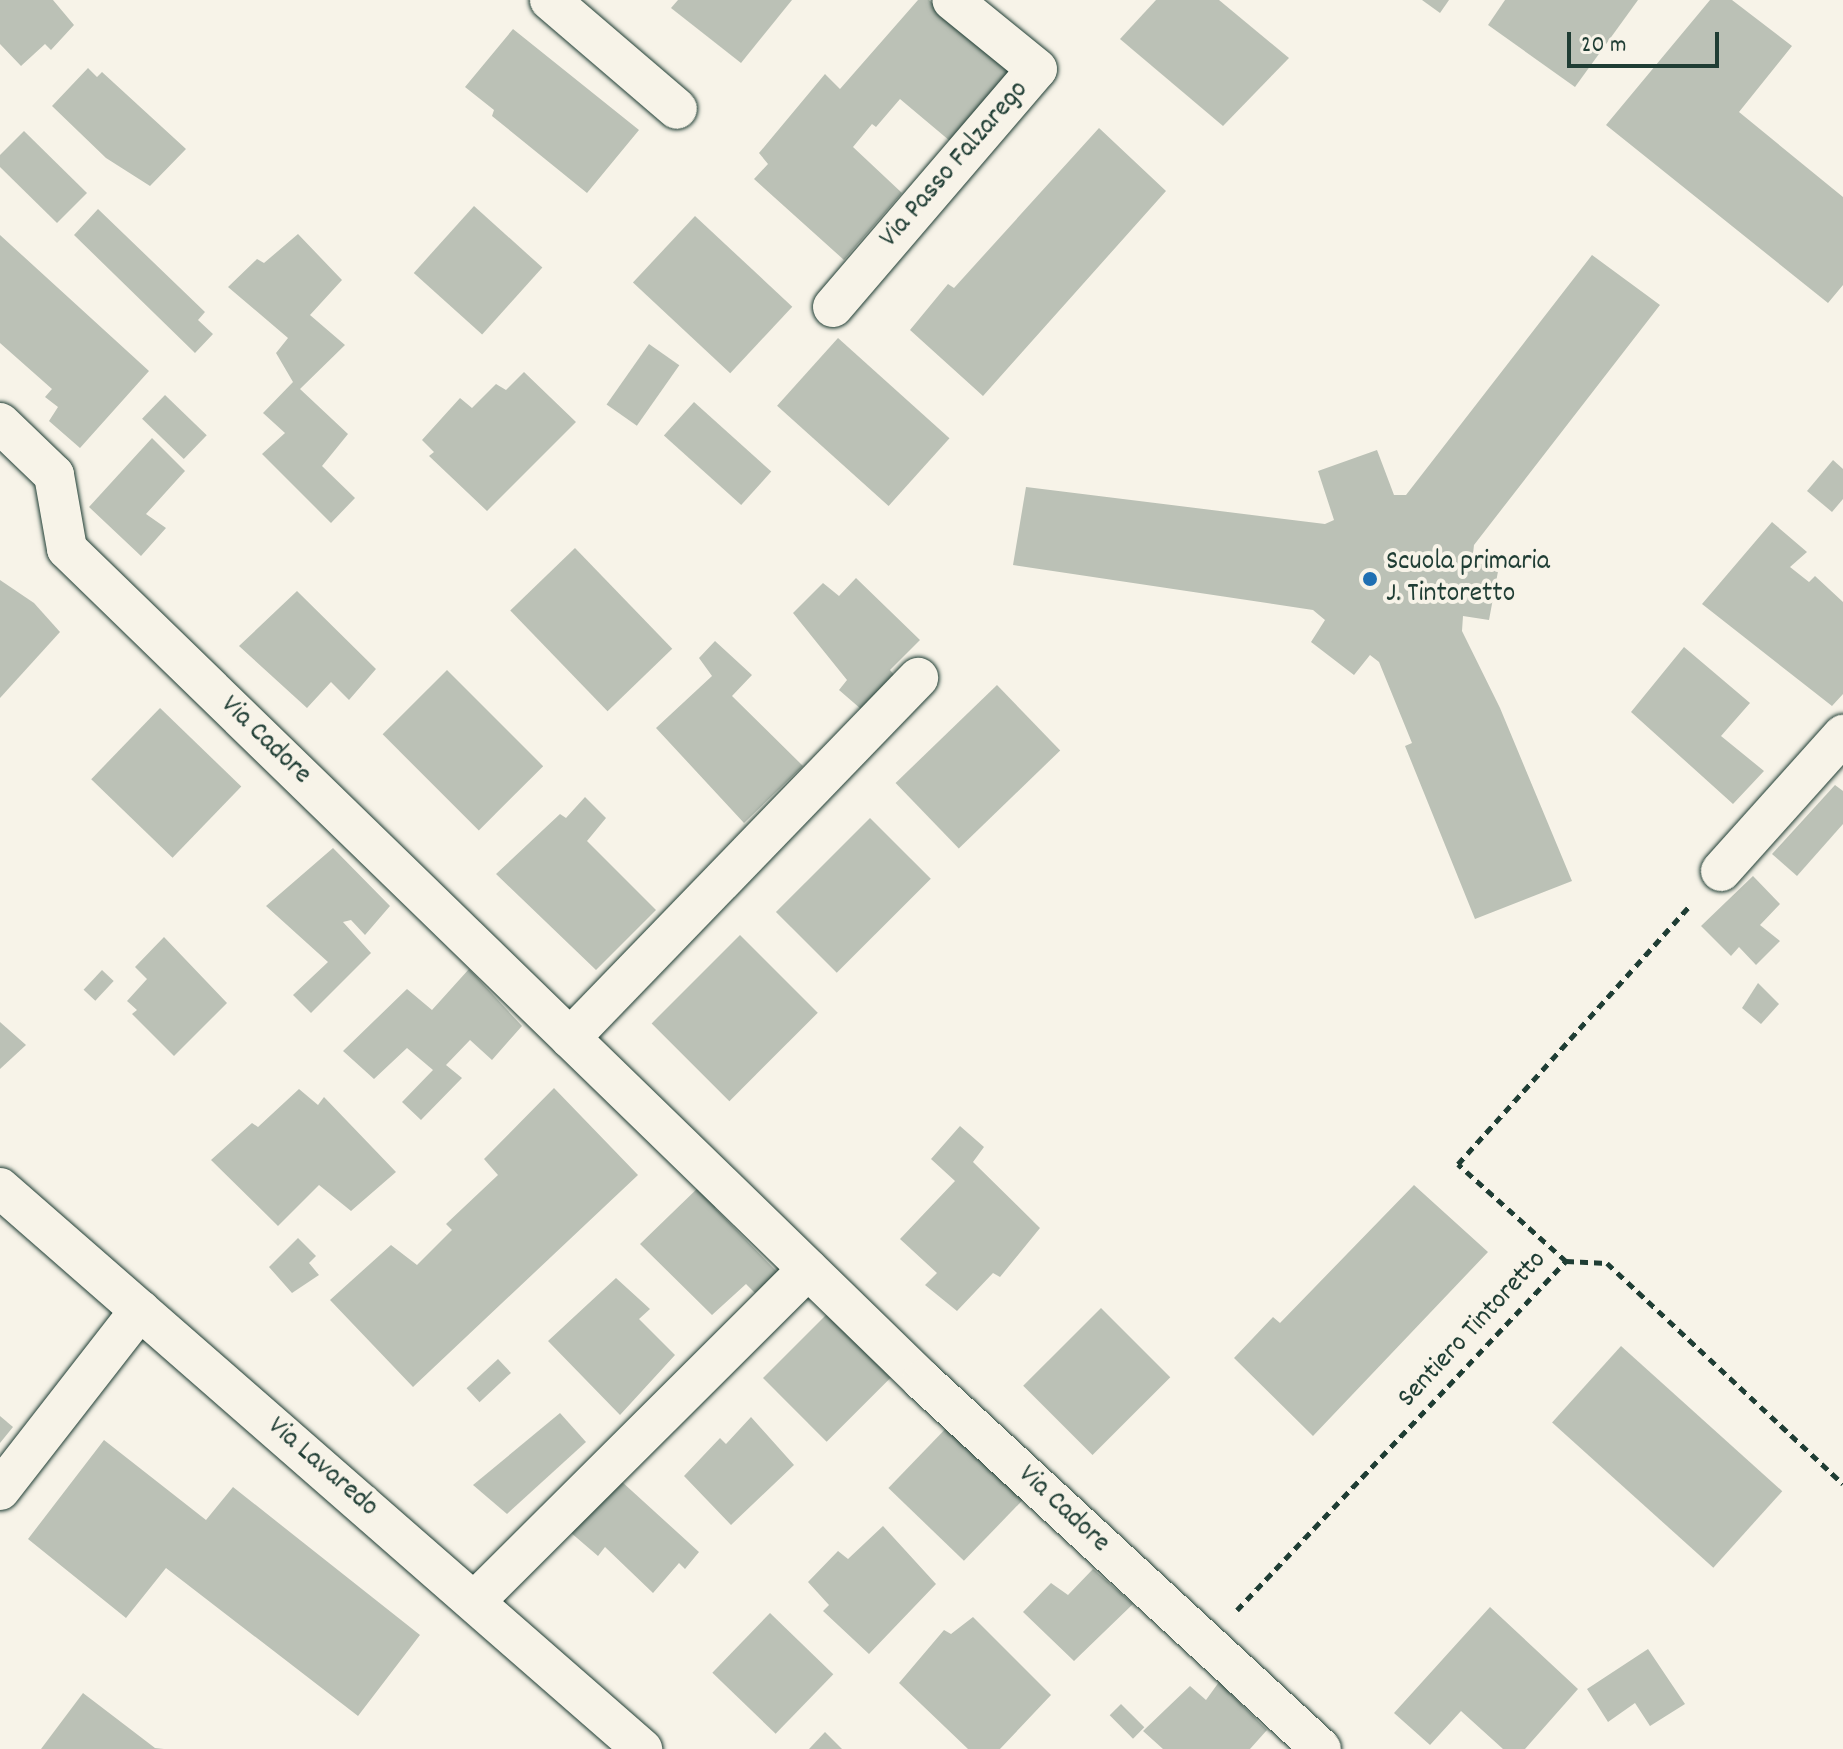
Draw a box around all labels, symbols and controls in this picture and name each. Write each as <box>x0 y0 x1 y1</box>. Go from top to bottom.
scale bar <box>1571 16 1723 66</box>
text: 20 m <box>1581 29 1627 63</box>
street label: Via Passo Falzarego <box>873 75 1037 255</box>
place label: Scuola primaria J. Tintoretto <box>1386 546 1550 612</box>
marker: Scuola primaria J. Tintoretto <box>1361 570 1379 588</box>
street label: Via Cadore <box>213 690 317 792</box>
street label: Sentiero Tintoretto <box>1392 1244 1554 1416</box>
street label: Via Lavaredo <box>260 1411 384 1525</box>
street label: Via Cadore <box>1010 1459 1116 1561</box>

